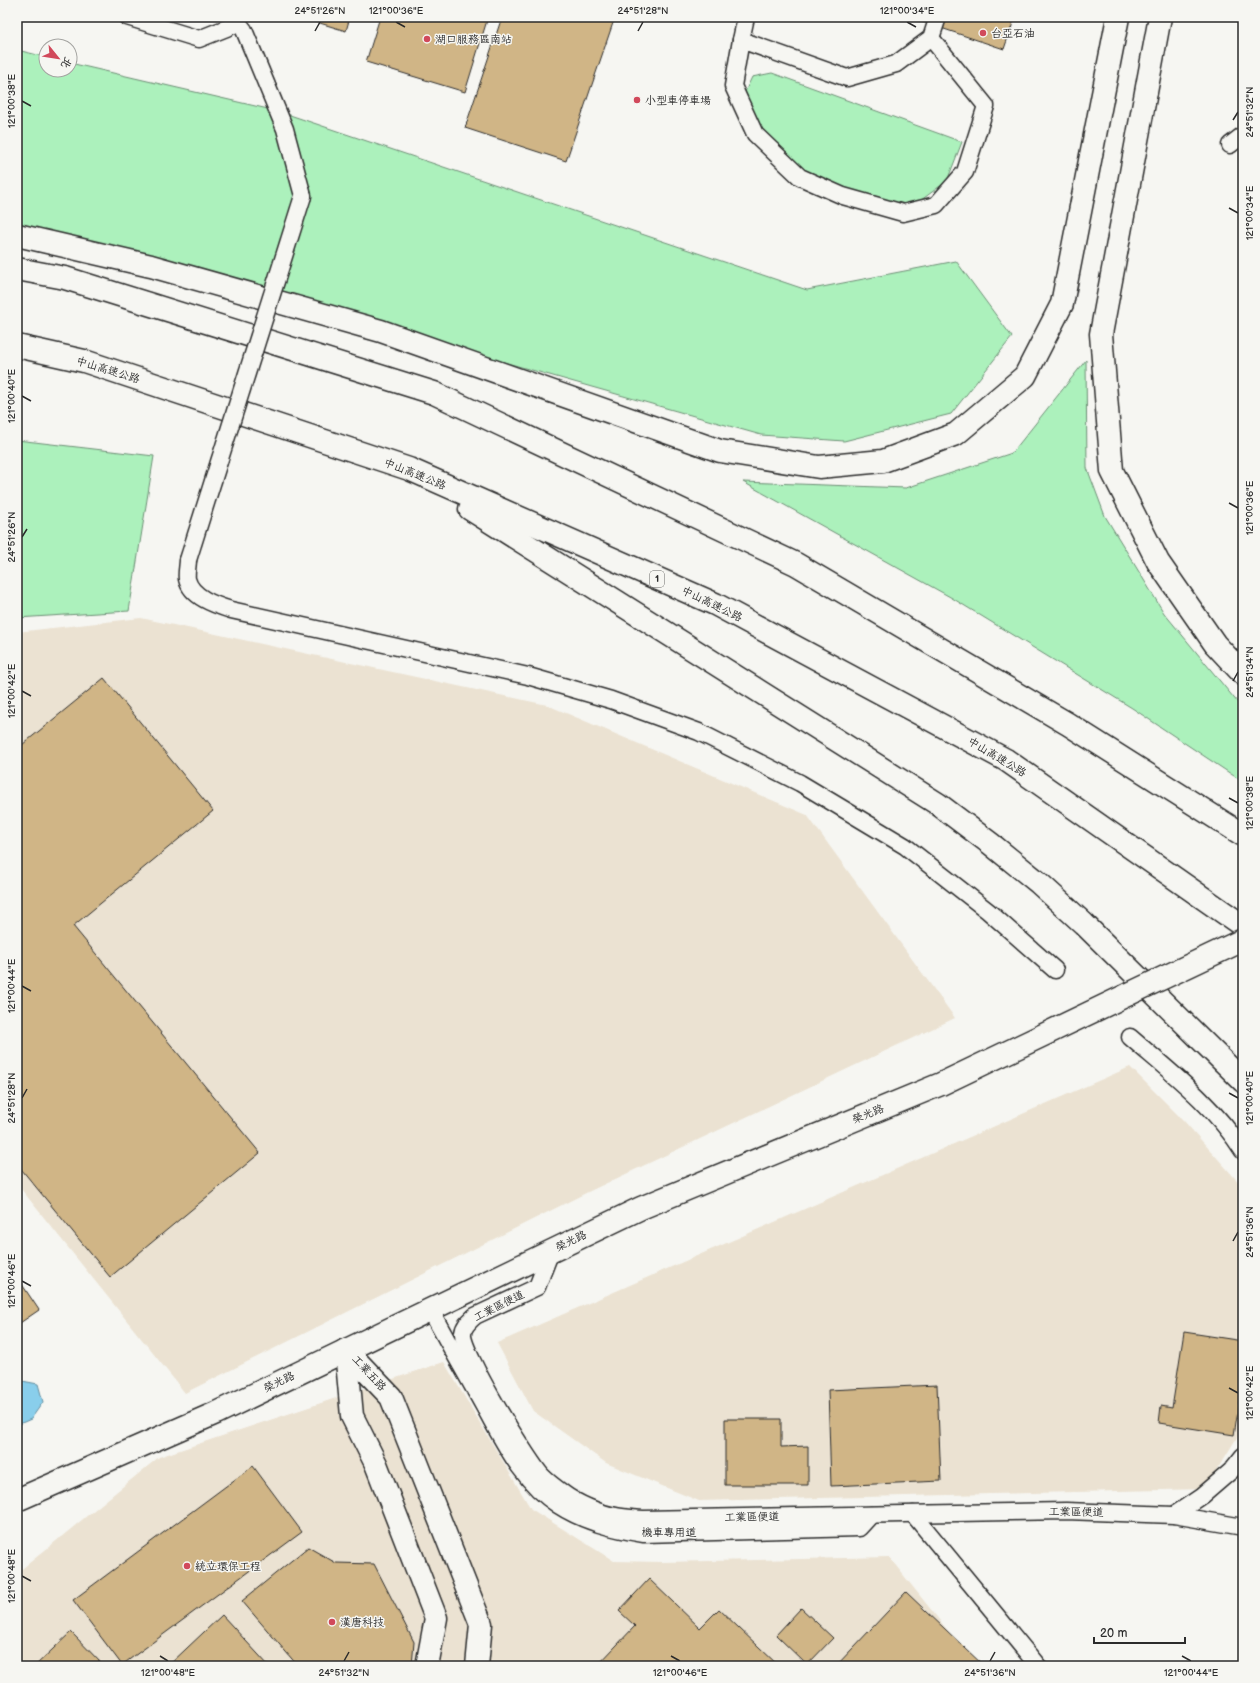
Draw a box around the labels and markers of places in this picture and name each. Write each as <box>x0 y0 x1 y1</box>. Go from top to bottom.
place label: 台亞石油 <box>991 27 1035 40</box>
marker: 台亞石油 <box>978 28 988 38</box>
place label: 湖口服務區南站 <box>435 33 512 46</box>
marker: 湖口服務區南站 <box>422 34 432 44</box>
place label: 小型車停車場 <box>645 94 711 107</box>
marker: 小型車停車場 <box>632 95 642 105</box>
place label: 統立環保工程 <box>195 1560 261 1573</box>
marker: 統立環保工程 <box>182 1561 192 1571</box>
place label: 漢唐科技 <box>340 1616 384 1629</box>
marker: 漢唐科技 <box>327 1617 337 1627</box>

